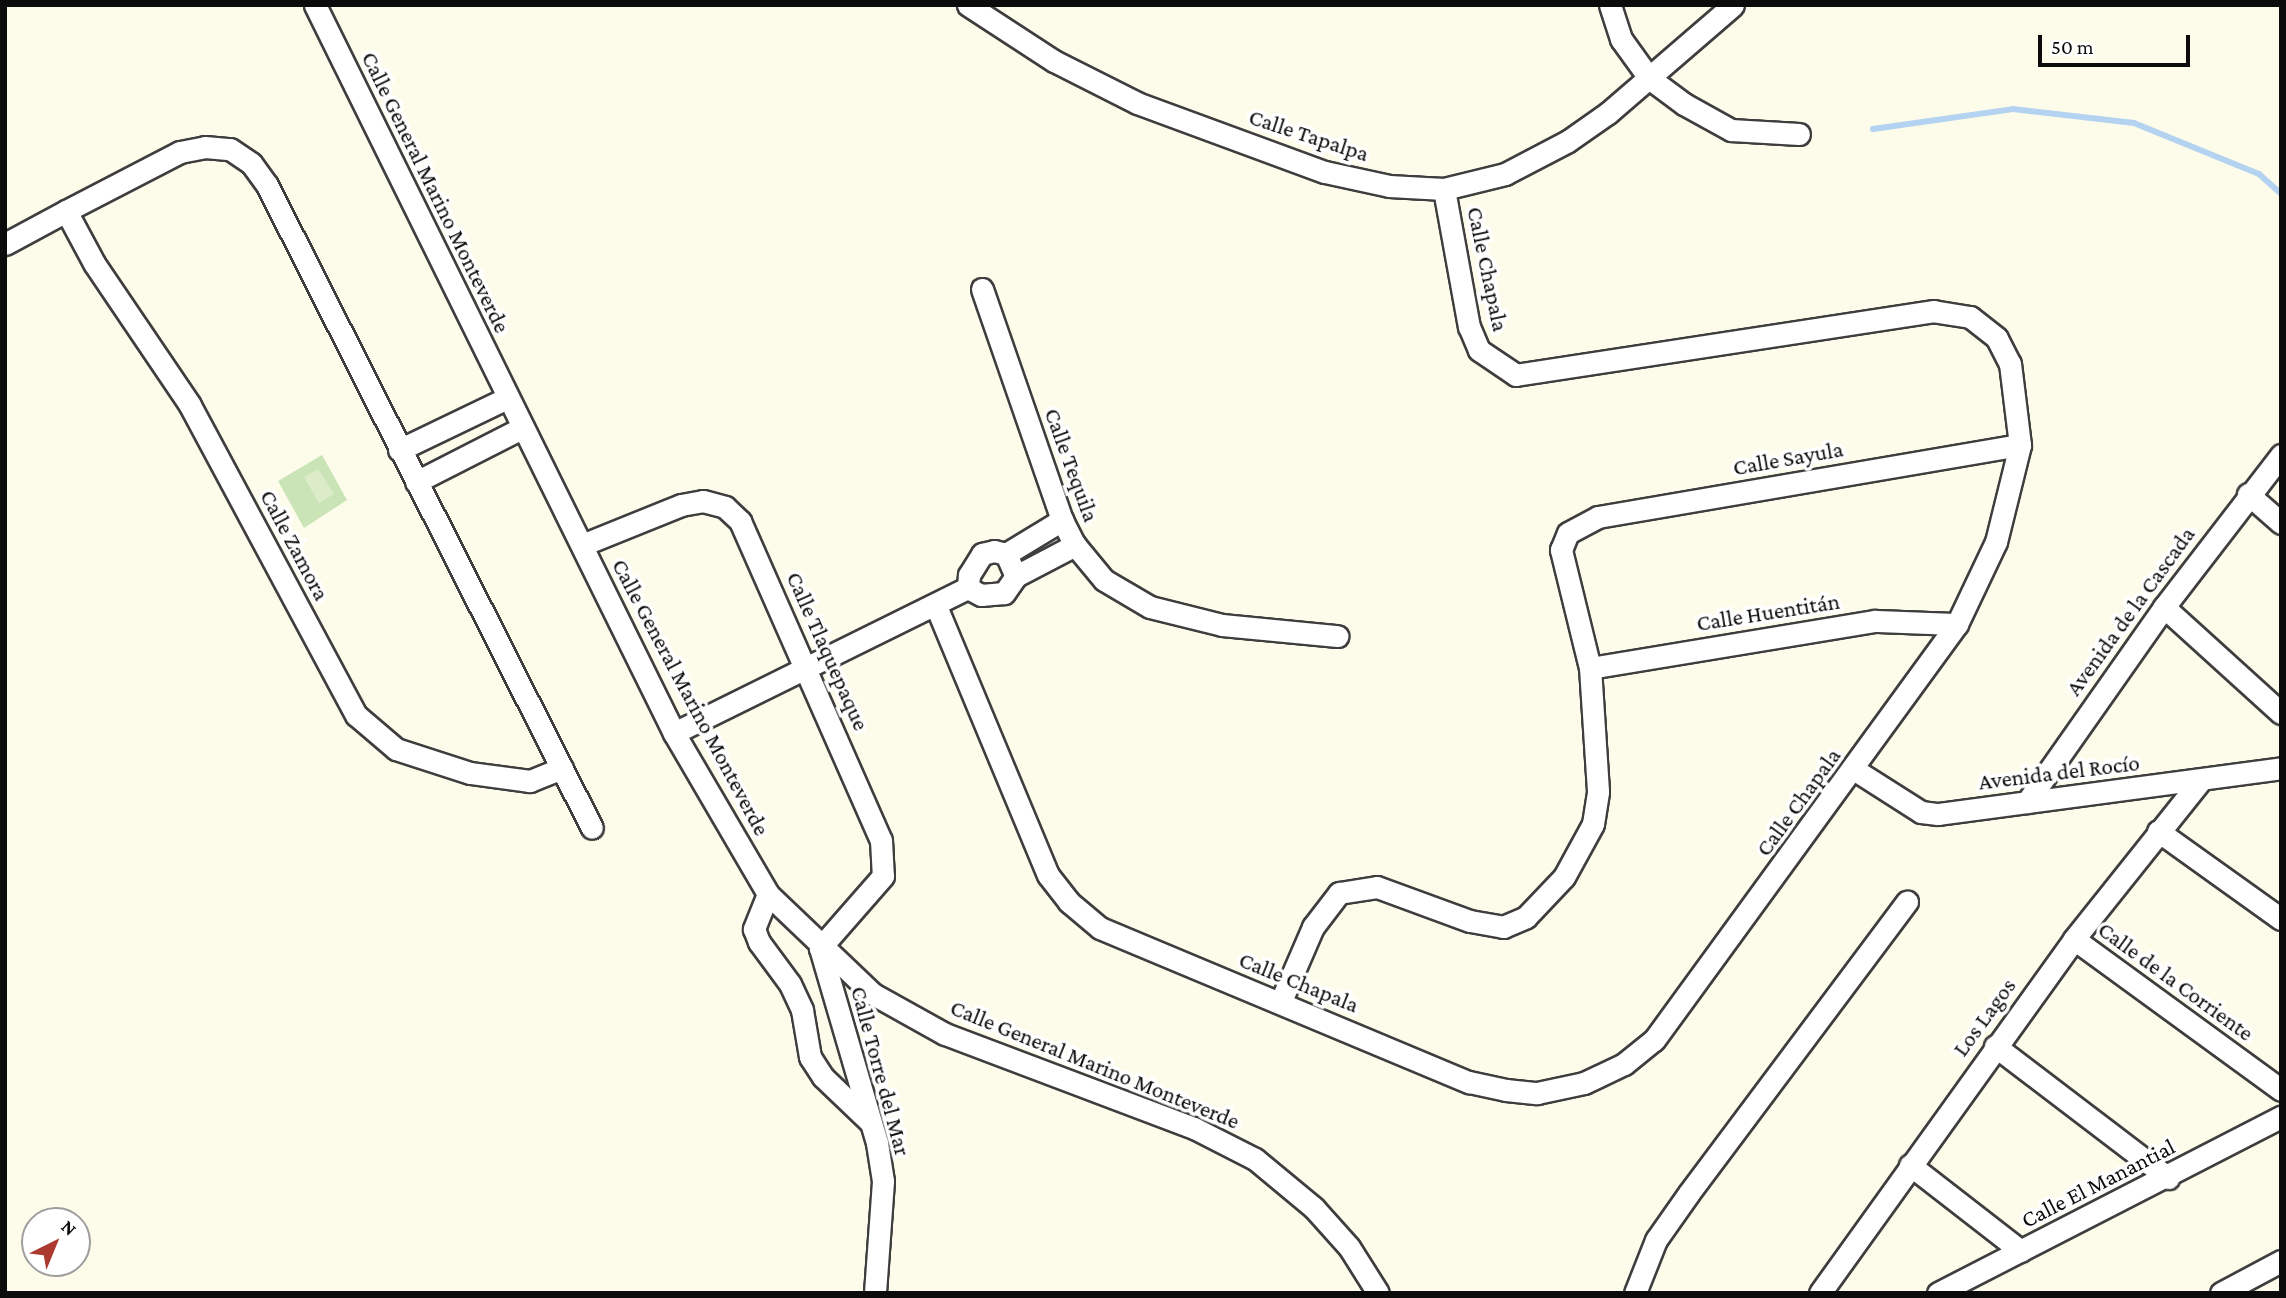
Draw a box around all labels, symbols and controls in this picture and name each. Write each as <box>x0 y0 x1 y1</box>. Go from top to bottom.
scale bar <box>2041 21 2193 65</box>
text: 50 m <box>2051 35 2094 59</box>
street label: Calle General Marino Monteverde <box>356 47 516 337</box>
street label: Calle Tapalpa <box>1246 103 1372 167</box>
street label: Calle Chapala <box>1461 204 1515 334</box>
street label: Calle Tequila <box>1039 404 1105 526</box>
street label: Calle Sayula <box>1731 435 1845 481</box>
street label: Calle Zamora <box>254 485 336 605</box>
street label: Avenida de la Cascada <box>2059 521 2201 701</box>
street label: Calle General Marino Monteverde <box>606 554 776 840</box>
street label: Calle Tlaquepaque <box>781 567 875 735</box>
street label: Calle Huentitán <box>1694 587 1842 637</box>
street label: Calle Chapala <box>1750 743 1846 861</box>
street label: Avenida del Rocío <box>1977 748 2141 796</box>
street label: Calle de la Corriente <box>2093 915 2259 1047</box>
street label: Calle Chapala <box>1235 945 1363 1019</box>
street label: Los Lagos <box>1946 973 2022 1061</box>
street label: Calle Torre del Mar <box>845 983 917 1159</box>
street label: Calle General Marino Monteverde <box>946 993 1244 1135</box>
street label: Calle El Manantial <box>2017 1132 2179 1234</box>
north arrow <box>21 1207 91 1277</box>
text: N <box>57 1216 81 1240</box>

